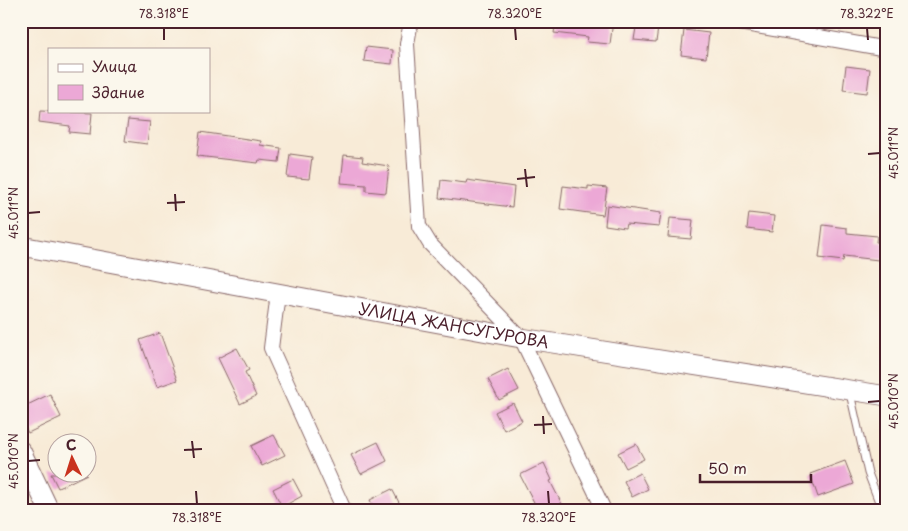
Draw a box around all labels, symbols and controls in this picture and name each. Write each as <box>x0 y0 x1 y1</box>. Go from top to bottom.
text: 78.318°E <box>139 4 189 22</box>
text: 78.320°E <box>488 4 542 22</box>
text: 78.322°E <box>840 4 894 22</box>
legend <box>48 48 210 112</box>
text: Улица <box>92 54 137 77</box>
text: Здание <box>92 80 145 103</box>
text: 45.011°N <box>884 127 902 179</box>
text: 45.011°N <box>4 187 22 239</box>
street label: УЛИЦА ЖАНСУГУРОВА <box>357 295 551 353</box>
text: 45.010°N <box>884 373 902 429</box>
text: 45.010°N <box>4 433 22 489</box>
north arrow <box>48 434 98 484</box>
text: С <box>65 434 77 455</box>
scale bar <box>700 451 812 483</box>
text: 50 m <box>708 456 747 479</box>
text: 78.318°E <box>172 508 222 526</box>
text: 78.320°E <box>522 508 576 526</box>

